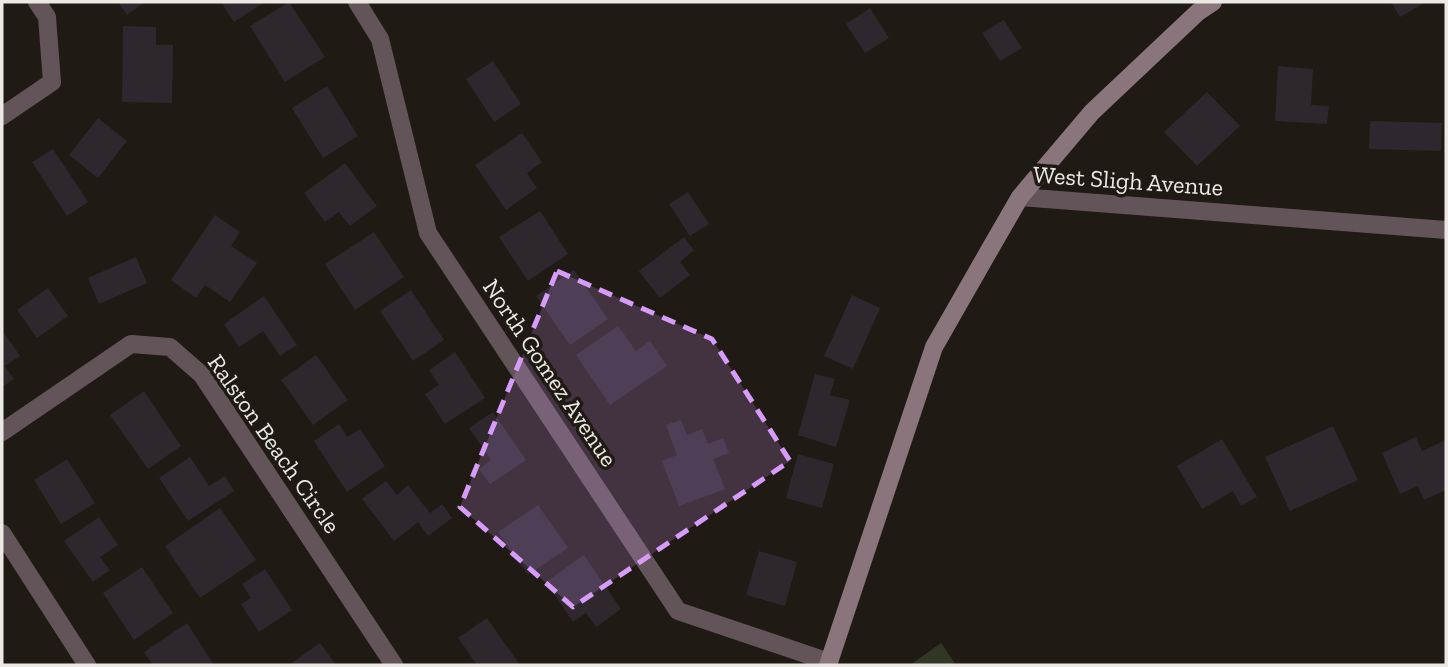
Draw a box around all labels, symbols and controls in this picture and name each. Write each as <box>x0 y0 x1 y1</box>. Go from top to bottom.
street label: West Sligh Avenue <box>1032 159 1224 202</box>
street label: North Gomez Avenue <box>477 273 624 472</box>
street label: Ralston Beach Circle <box>202 349 347 539</box>

